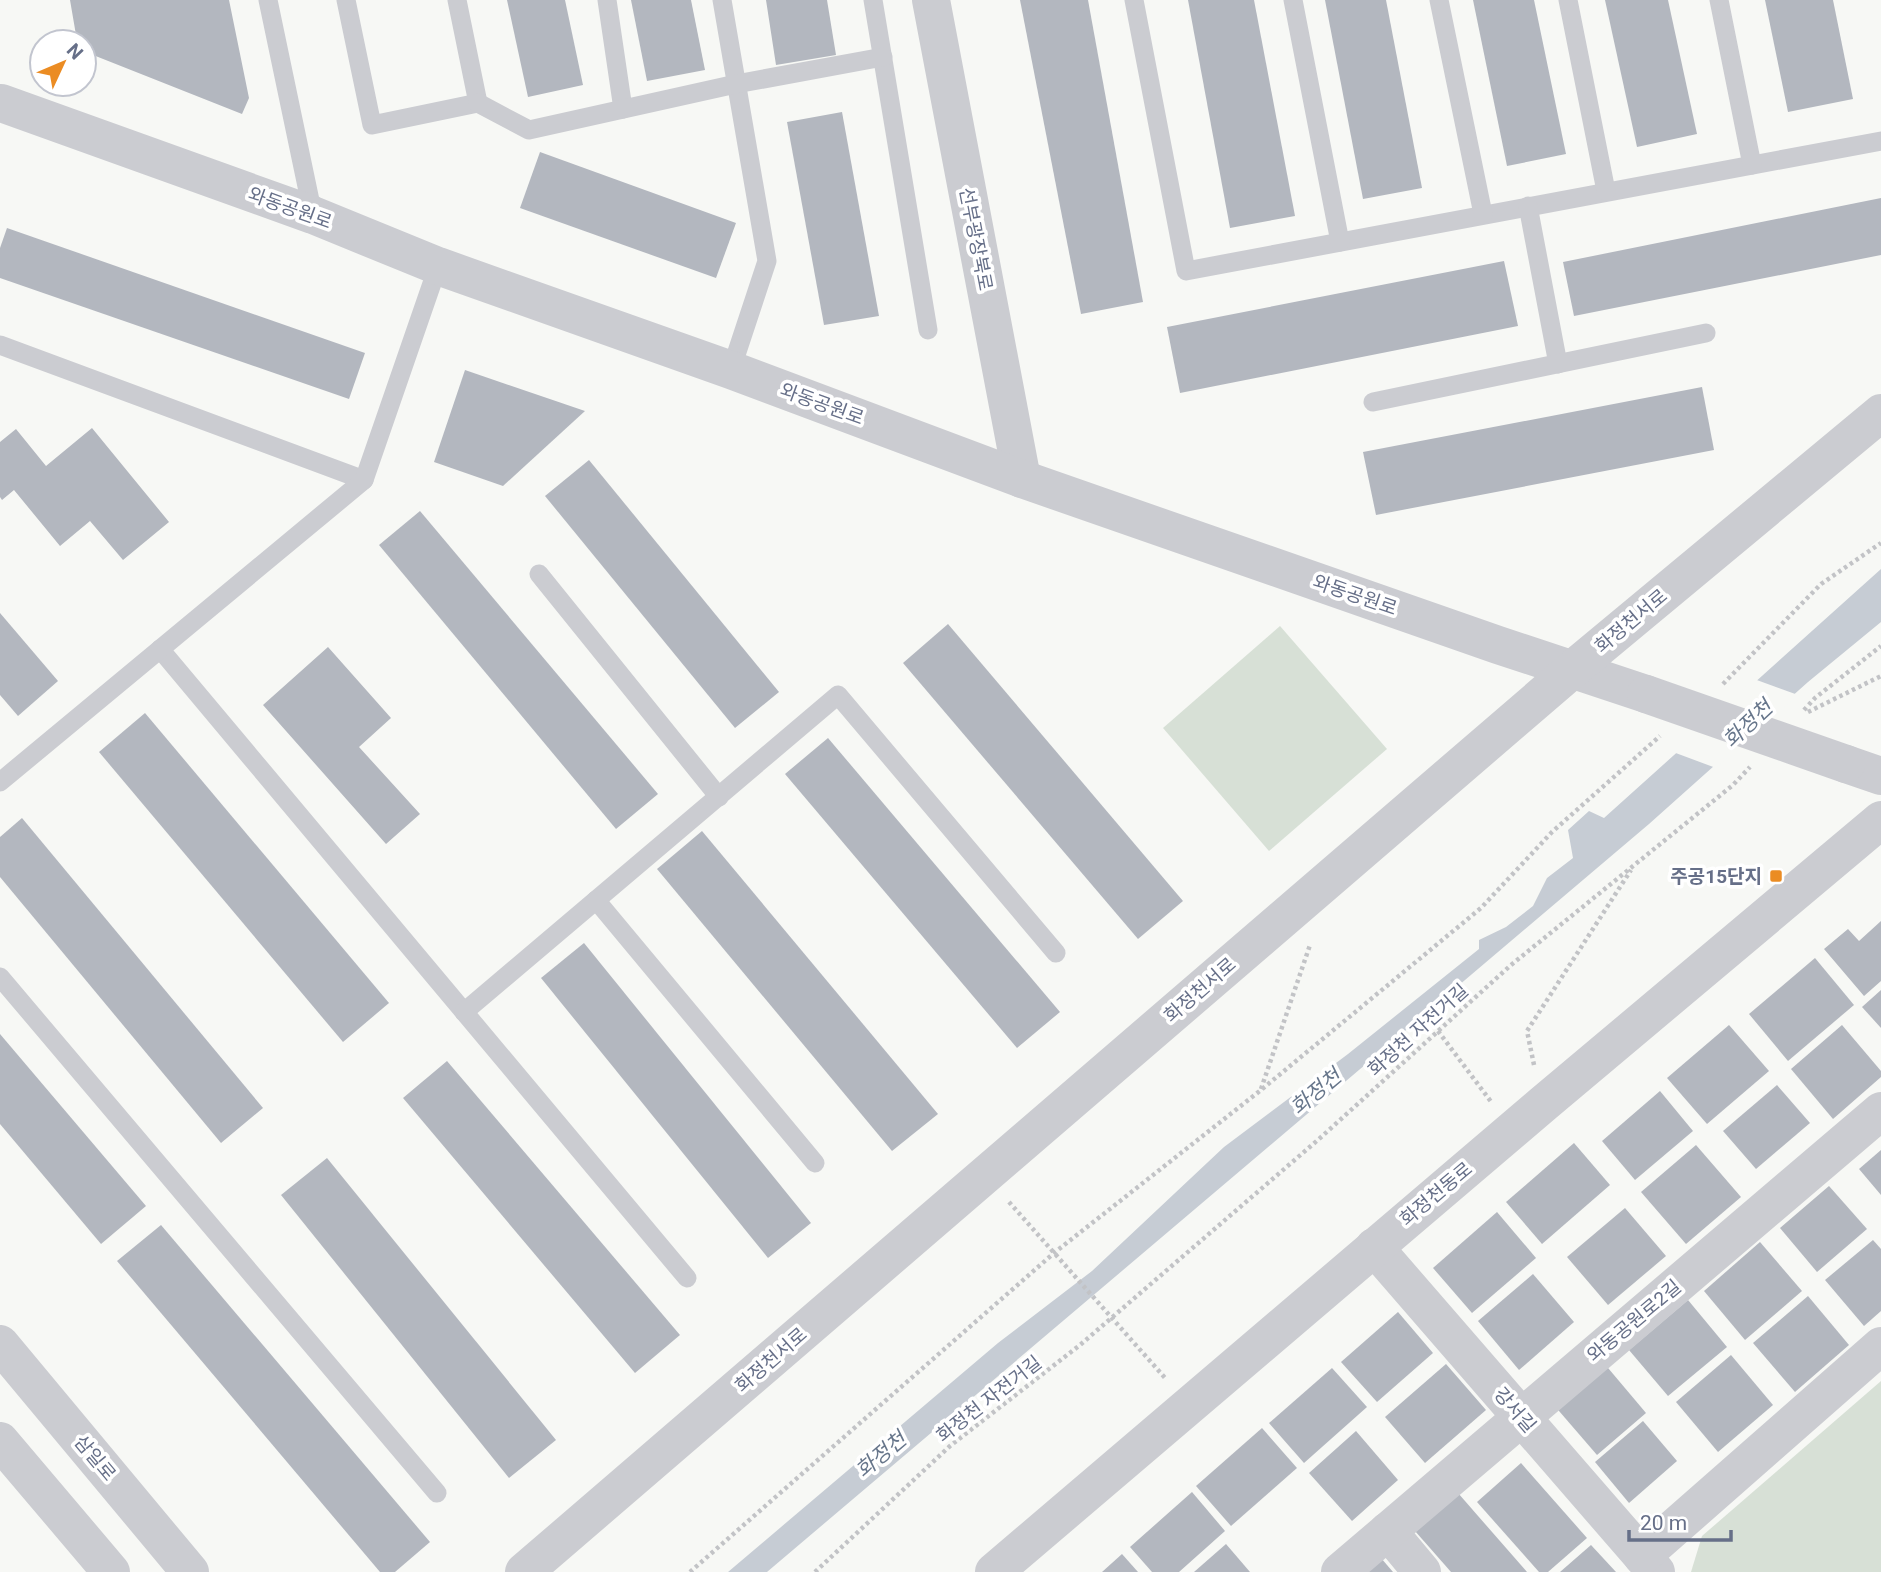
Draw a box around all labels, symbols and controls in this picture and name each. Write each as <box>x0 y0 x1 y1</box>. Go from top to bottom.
north arrow <box>28 28 98 98</box>
text: N <box>62 39 88 64</box>
street label: 와동공원로 <box>245 182 335 234</box>
street label: 선부광장북로 <box>955 185 997 293</box>
street label: 와동공원로 <box>777 378 867 430</box>
street label: 와동공원로 <box>1310 570 1400 620</box>
street label: 화정천서로 <box>1590 584 1672 658</box>
water label: 화정천 <box>1719 694 1779 753</box>
place label: 주공15단지 <box>1670 865 1762 888</box>
marker: 주공15단지 <box>1768 868 1784 884</box>
street label: 화정천서로 <box>1159 953 1241 1027</box>
street label: 화정천 자전거길 <box>1363 979 1473 1081</box>
water label: 화정천 <box>1286 1062 1348 1120</box>
street label: 화정천동로 <box>1395 1157 1477 1231</box>
street label: 와동공원로2길 <box>1582 1275 1686 1367</box>
street label: 화정천서로 <box>730 1323 812 1397</box>
street label: 화정천 자전거길 <box>932 1351 1046 1447</box>
street label: 강서길 <box>1489 1383 1541 1437</box>
water label: 화정천 <box>851 1425 913 1483</box>
street label: 삼일로 <box>69 1431 121 1485</box>
scale bar <box>1629 1498 1730 1542</box>
text: 20 m <box>1640 1511 1687 1535</box>

